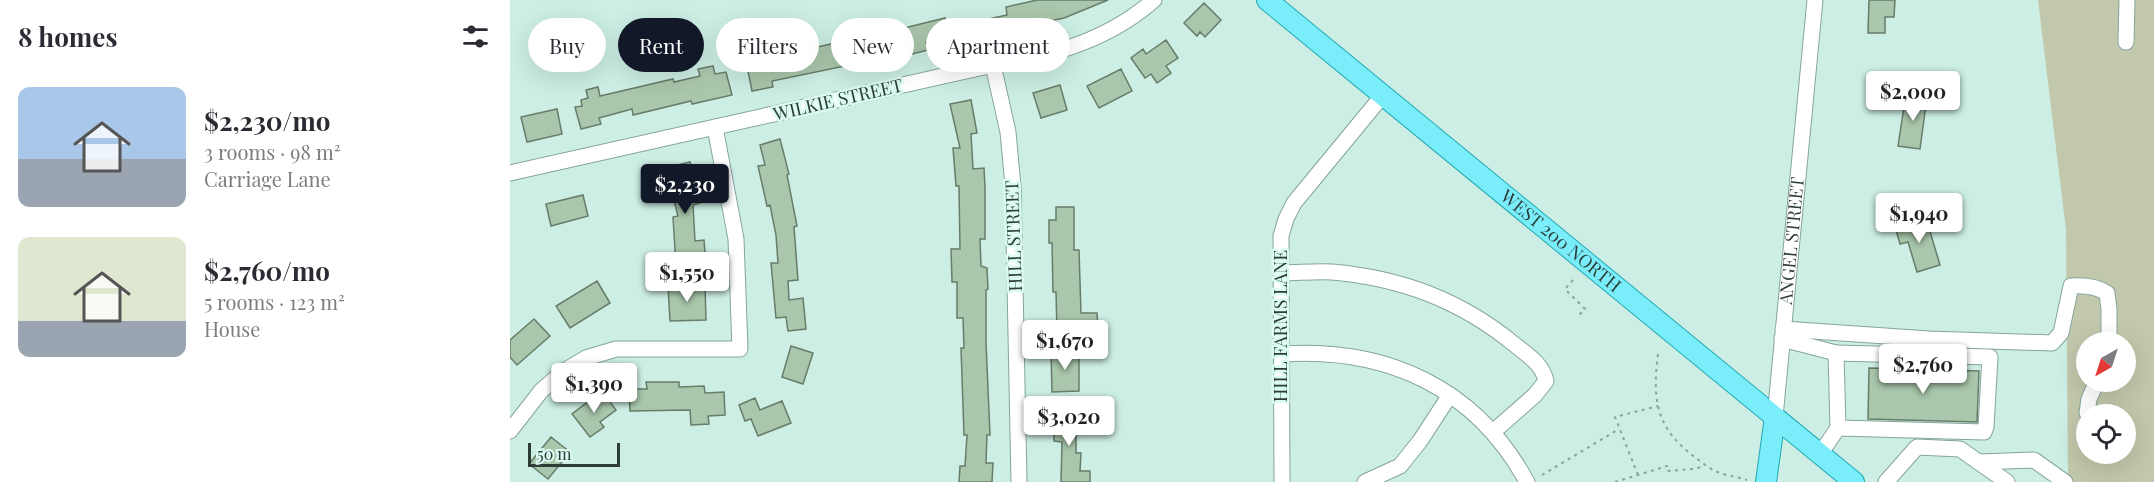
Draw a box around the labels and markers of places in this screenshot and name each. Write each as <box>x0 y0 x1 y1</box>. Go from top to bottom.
pin: $2,000 <box>1864 71 1962 122</box>
pin: $2,230 <box>636 164 734 215</box>
pin: $1,940 <box>1870 193 1968 244</box>
pin: $1,550 <box>638 252 736 303</box>
pin: $1,670 <box>1016 320 1114 371</box>
pin: $2,760 <box>1874 344 1972 395</box>
pin: $1,390 <box>545 363 643 414</box>
pin: $3,020 <box>1020 396 1118 447</box>

